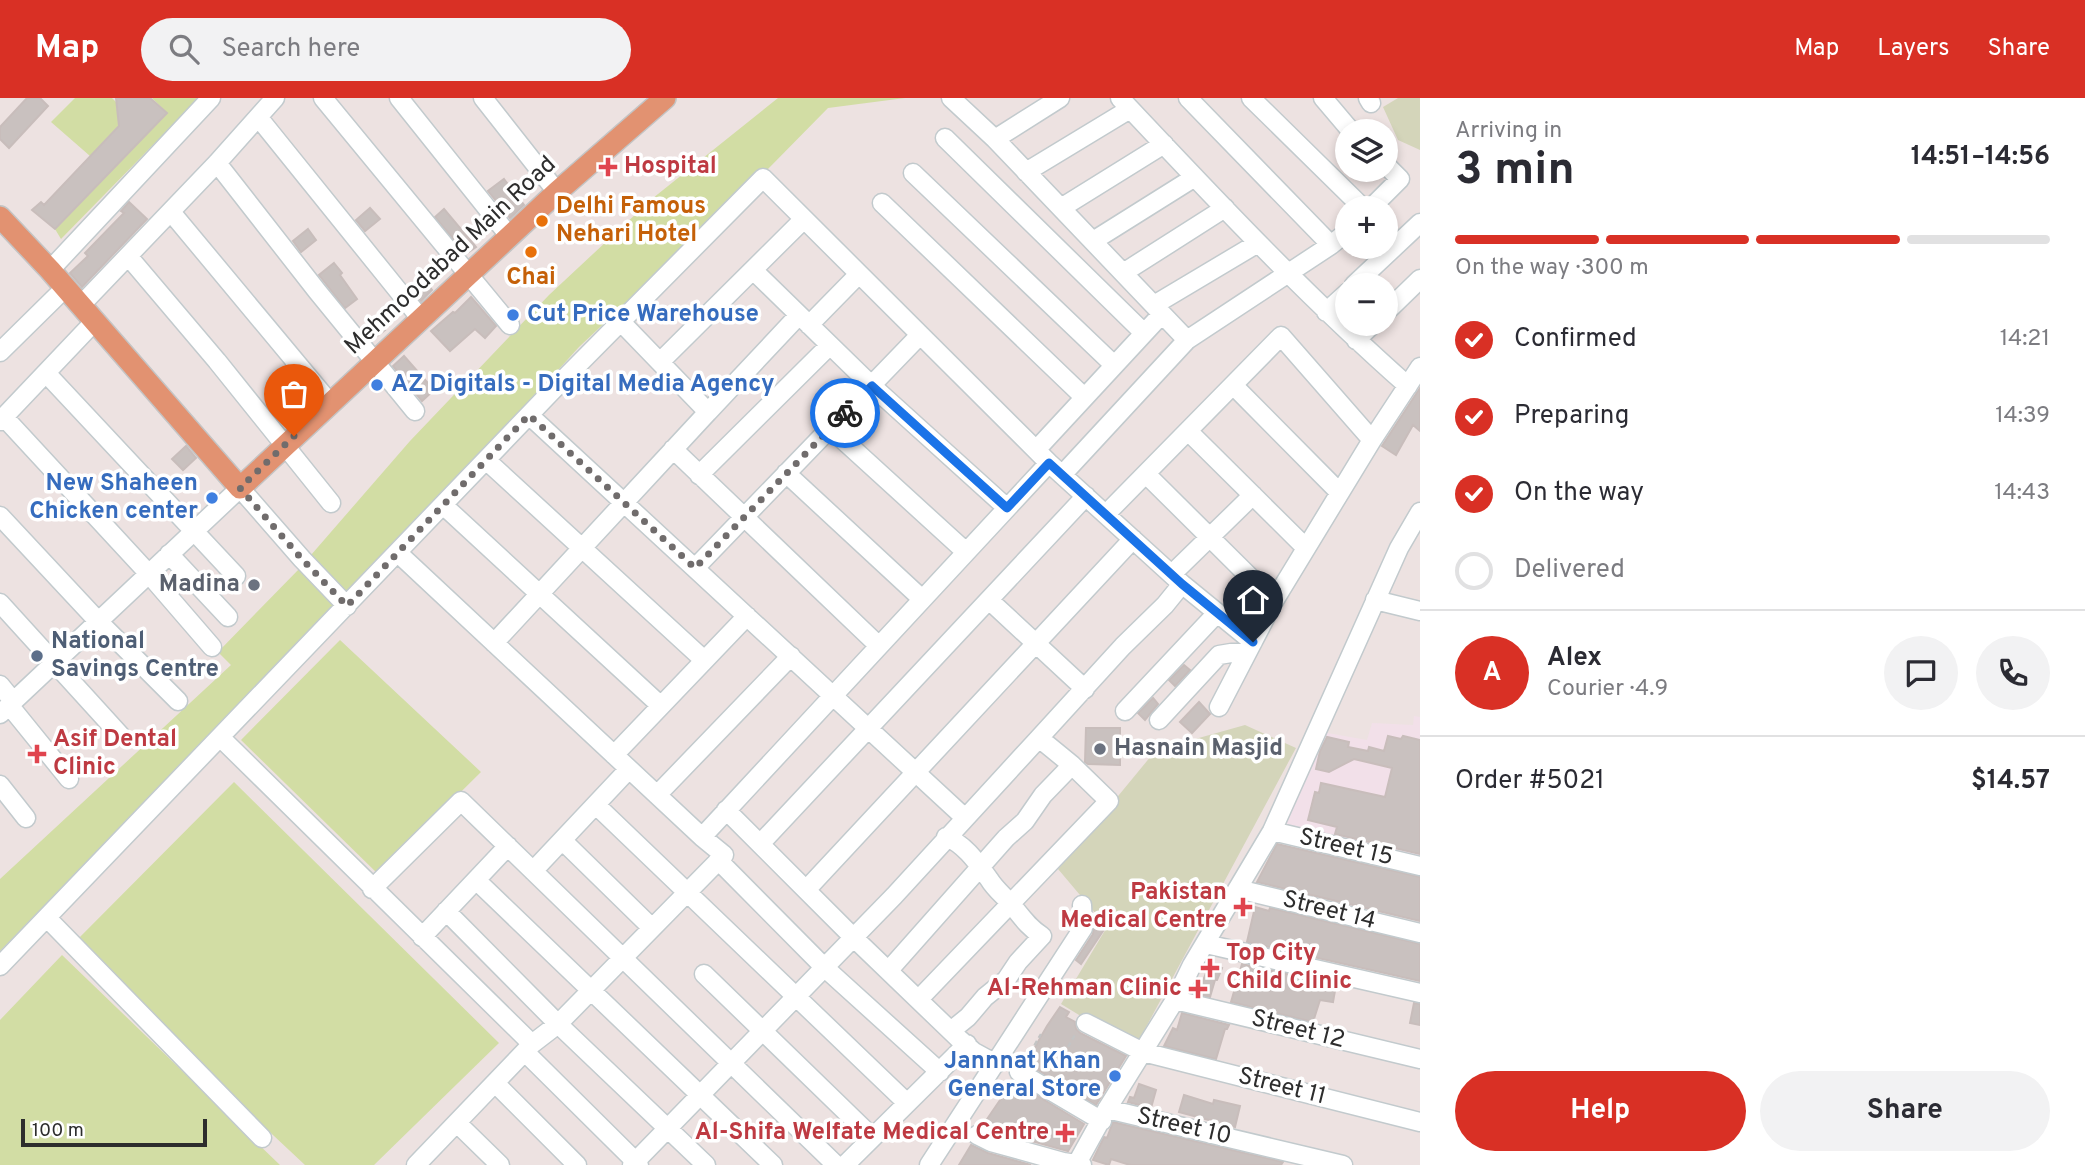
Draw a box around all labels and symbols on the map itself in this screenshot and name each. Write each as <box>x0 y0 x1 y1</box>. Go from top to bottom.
street label: Mehmoodabad Main Road <box>339 150 563 362</box>
place label: Hospital <box>624 152 717 182</box>
marker: Hospital <box>598 157 618 177</box>
place label: Delhi Famous Nehari Hotel <box>556 192 706 250</box>
marker: Delhi Famous Nehari Hotel <box>534 213 550 229</box>
marker: Chai <box>523 244 539 260</box>
place label: Chai <box>506 263 556 293</box>
place label: Cut Price Warehouse <box>527 300 759 330</box>
marker: Cut Price Warehouse <box>505 307 521 323</box>
pin <box>264 364 324 436</box>
place label: AZ Digitals - Digital Media Agency <box>391 370 775 400</box>
marker: AZ Digitals - Digital Media Agency <box>369 377 385 393</box>
courier <box>810 378 880 448</box>
place label: New Shaheen Chicken center <box>29 469 198 527</box>
marker: New Shaheen Chicken center <box>204 490 220 506</box>
place label: Madina <box>159 570 240 600</box>
pin <box>1223 570 1283 642</box>
marker: Madina <box>246 577 262 593</box>
place label: National Savings Centre <box>51 627 219 685</box>
marker: National Savings Centre <box>29 648 45 664</box>
place label: Asif Dental Clinic <box>53 725 177 783</box>
place label: Hasnain Masjid <box>1114 734 1283 764</box>
marker: Hasnain Masjid <box>1092 741 1108 757</box>
marker: Asif Dental Clinic <box>27 744 47 764</box>
street label: Street 15 <box>1296 823 1396 873</box>
place label: Pakistan Medical Centre <box>1060 878 1227 936</box>
street label: Street 14 <box>1279 885 1379 937</box>
marker: Pakistan Medical Centre <box>1233 897 1253 917</box>
place label: Top City Child Clinic <box>1226 939 1352 997</box>
marker: Top City Child Clinic <box>1200 958 1220 978</box>
place label: Al-Rehman Clinic <box>987 974 1182 1004</box>
marker: Al-Rehman Clinic <box>1188 979 1208 999</box>
street label: Street 12 <box>1248 1004 1348 1056</box>
place label: Jannnat Khan General Store <box>944 1047 1101 1105</box>
street label: Street 11 <box>1235 1062 1329 1112</box>
marker: Jannnat Khan General Store <box>1107 1068 1123 1084</box>
street label: Street 10 <box>1134 1102 1234 1152</box>
scale bar <box>21 1116 206 1148</box>
place label: Al-Shifa Welfate Medical Centre <box>695 1118 1049 1148</box>
marker: Al-Shifa Welfate Medical Centre <box>1055 1123 1075 1143</box>

